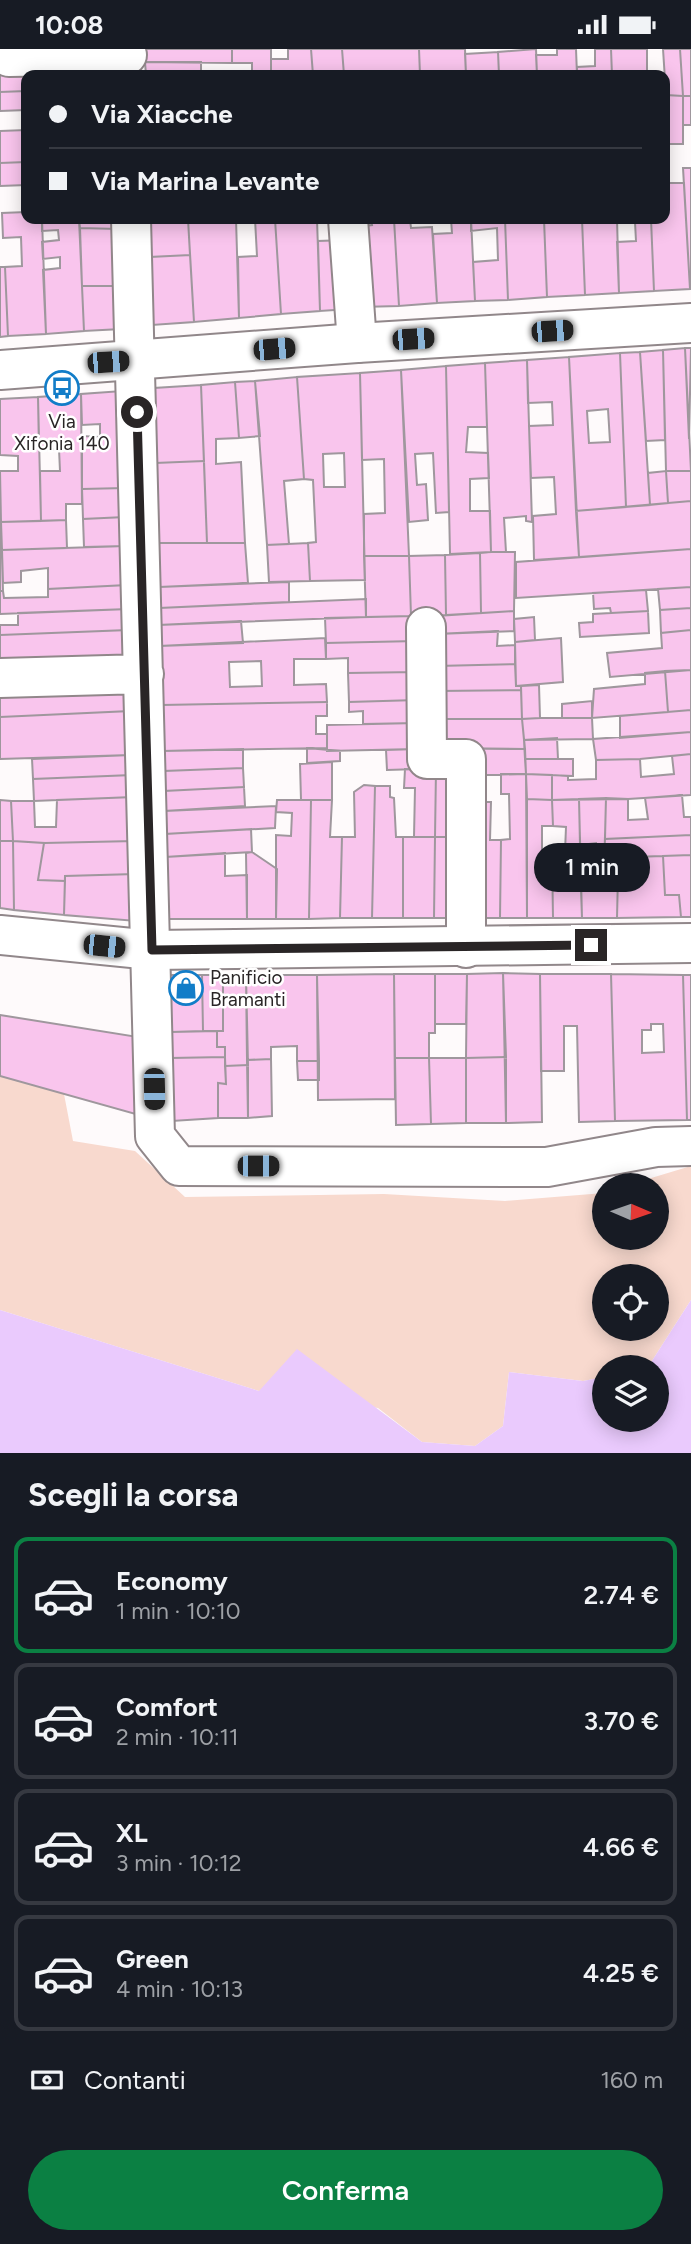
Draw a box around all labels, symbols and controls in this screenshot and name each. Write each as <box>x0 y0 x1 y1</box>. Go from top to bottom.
text: 10:08 <box>35 9 103 41</box>
text: Via Xiacche <box>91 98 233 130</box>
text: Via Marina Levante <box>91 165 319 197</box>
car <box>531 319 574 343</box>
car <box>392 327 435 351</box>
car <box>253 337 296 361</box>
car <box>87 350 130 374</box>
bus stop icon: Via Xifonia 140 <box>43 369 81 407</box>
route start <box>121 396 153 428</box>
place label: Via Xifonia 140 <box>14 410 110 455</box>
callout: 1 min <box>533 843 649 893</box>
text: 1 min <box>565 853 619 881</box>
route end <box>575 929 607 961</box>
car <box>83 933 126 959</box>
place label: Panificio Bramanti <box>210 966 286 1011</box>
shop icon: Panificio Bramanti <box>167 969 205 1007</box>
car <box>144 1068 165 1110</box>
car <box>238 1156 280 1177</box>
north arrow <box>592 1173 668 1249</box>
map controls <box>592 1173 669 1432</box>
button: locate <box>592 1264 669 1341</box>
button: layers <box>592 1355 669 1432</box>
text: Scegli la corsa <box>28 1476 238 1514</box>
icon: car <box>32 1564 95 1627</box>
text: Economy <box>116 1565 228 1597</box>
text: 2.74 € <box>584 1579 659 1611</box>
text: 1 min · 10:10 <box>116 1597 240 1625</box>
icon: car <box>32 1690 95 1753</box>
text: Comfort <box>116 1691 218 1723</box>
text: 3.70 € <box>584 1705 659 1737</box>
text: 2 min · 10:11 <box>116 1723 239 1751</box>
icon: car <box>32 1816 95 1879</box>
text: XL <box>116 1817 148 1849</box>
text: 4.66 € <box>583 1831 659 1863</box>
text: 3 min · 10:12 <box>116 1849 242 1877</box>
icon: car <box>32 1942 95 2005</box>
text: Green <box>116 1943 189 1975</box>
text: 4.25 € <box>583 1957 659 1989</box>
text: 4 min · 10:13 <box>116 1975 243 2003</box>
icon: cash <box>28 2061 66 2099</box>
text: Contanti <box>84 2064 186 2096</box>
text: 160 m <box>600 2066 663 2094</box>
button: Conferma <box>28 2150 663 2230</box>

